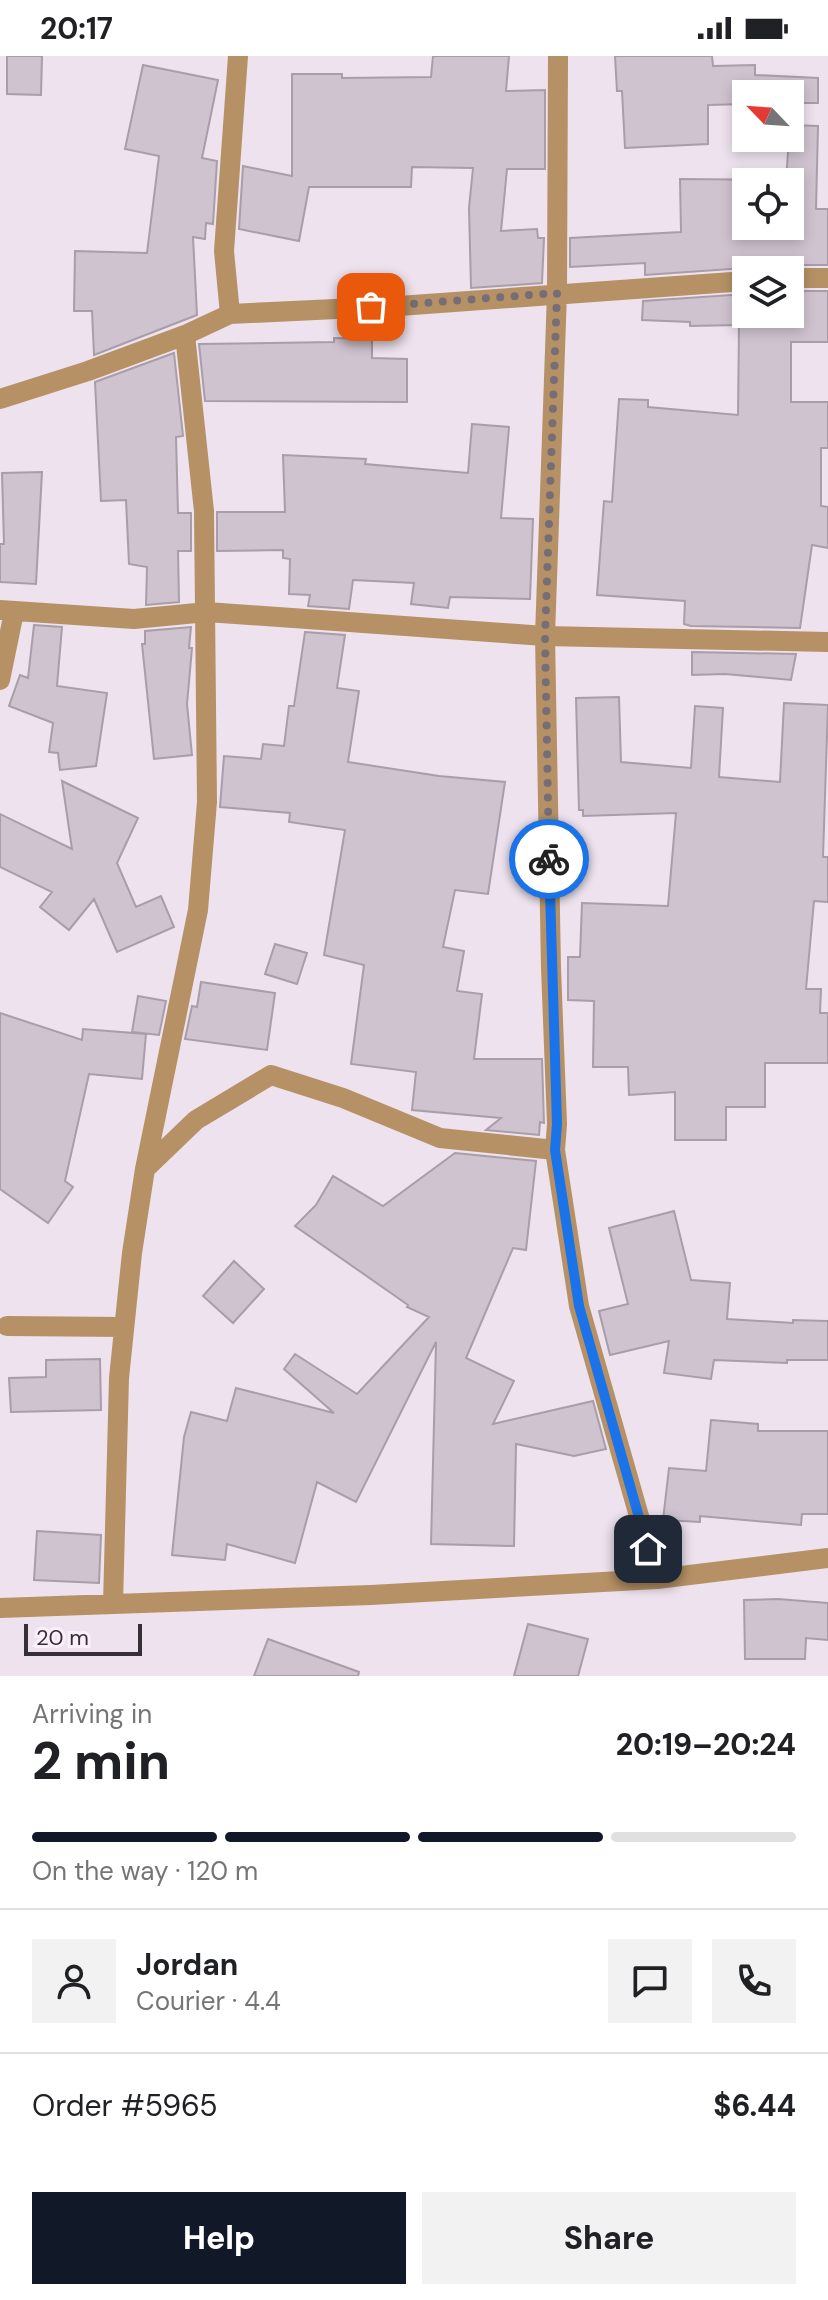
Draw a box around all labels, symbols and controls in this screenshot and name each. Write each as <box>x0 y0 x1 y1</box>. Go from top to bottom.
text: 20:17 <box>40 9 113 48</box>
north arrow <box>732 80 804 152</box>
map controls <box>732 80 804 328</box>
button: locate <box>732 168 804 240</box>
button: layers <box>732 256 804 328</box>
pin <box>337 273 405 341</box>
icon: bag <box>349 285 393 329</box>
courier <box>509 819 589 899</box>
icon: bike <box>527 837 571 881</box>
pin <box>614 1515 682 1583</box>
icon: home <box>626 1527 670 1571</box>
scale bar <box>24 1620 142 1656</box>
text: 20 m <box>36 1623 89 1652</box>
text: Arriving in <box>32 1697 152 1731</box>
text: 20:19–20:24 <box>616 1725 796 1764</box>
text: 2 min <box>32 1727 170 1795</box>
text: On the way · 120 m <box>32 1854 258 1888</box>
button: person <box>32 1939 116 2023</box>
button: chat <box>608 1939 692 2023</box>
button: phone <box>712 1939 796 2023</box>
text: Jordan <box>136 1945 238 1984</box>
text: Courier · 4.4 <box>136 1984 281 2018</box>
text: Order #5965 <box>32 2086 218 2125</box>
text: $6.44 <box>713 2086 796 2125</box>
button: Help <box>32 2192 406 2284</box>
button: Share <box>422 2192 796 2284</box>

